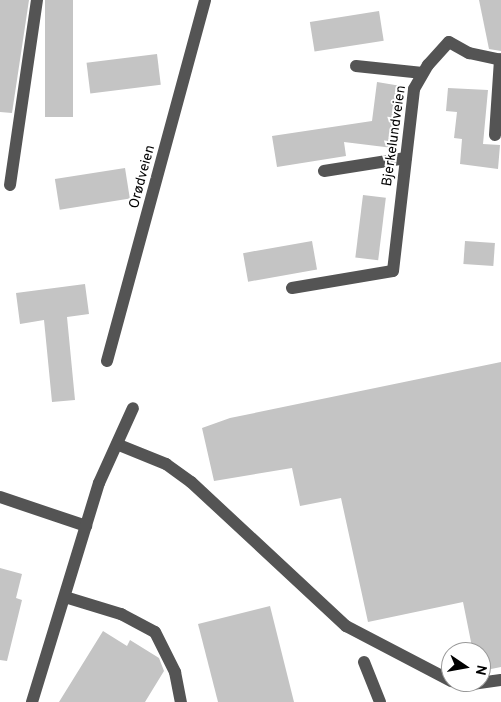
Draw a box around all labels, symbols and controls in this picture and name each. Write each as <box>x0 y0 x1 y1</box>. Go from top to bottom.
street label: Bjerkelundveien <box>380 84 410 188</box>
street label: Orødveien <box>126 143 160 211</box>
north arrow <box>441 642 491 692</box>
text: N <box>471 663 490 677</box>

